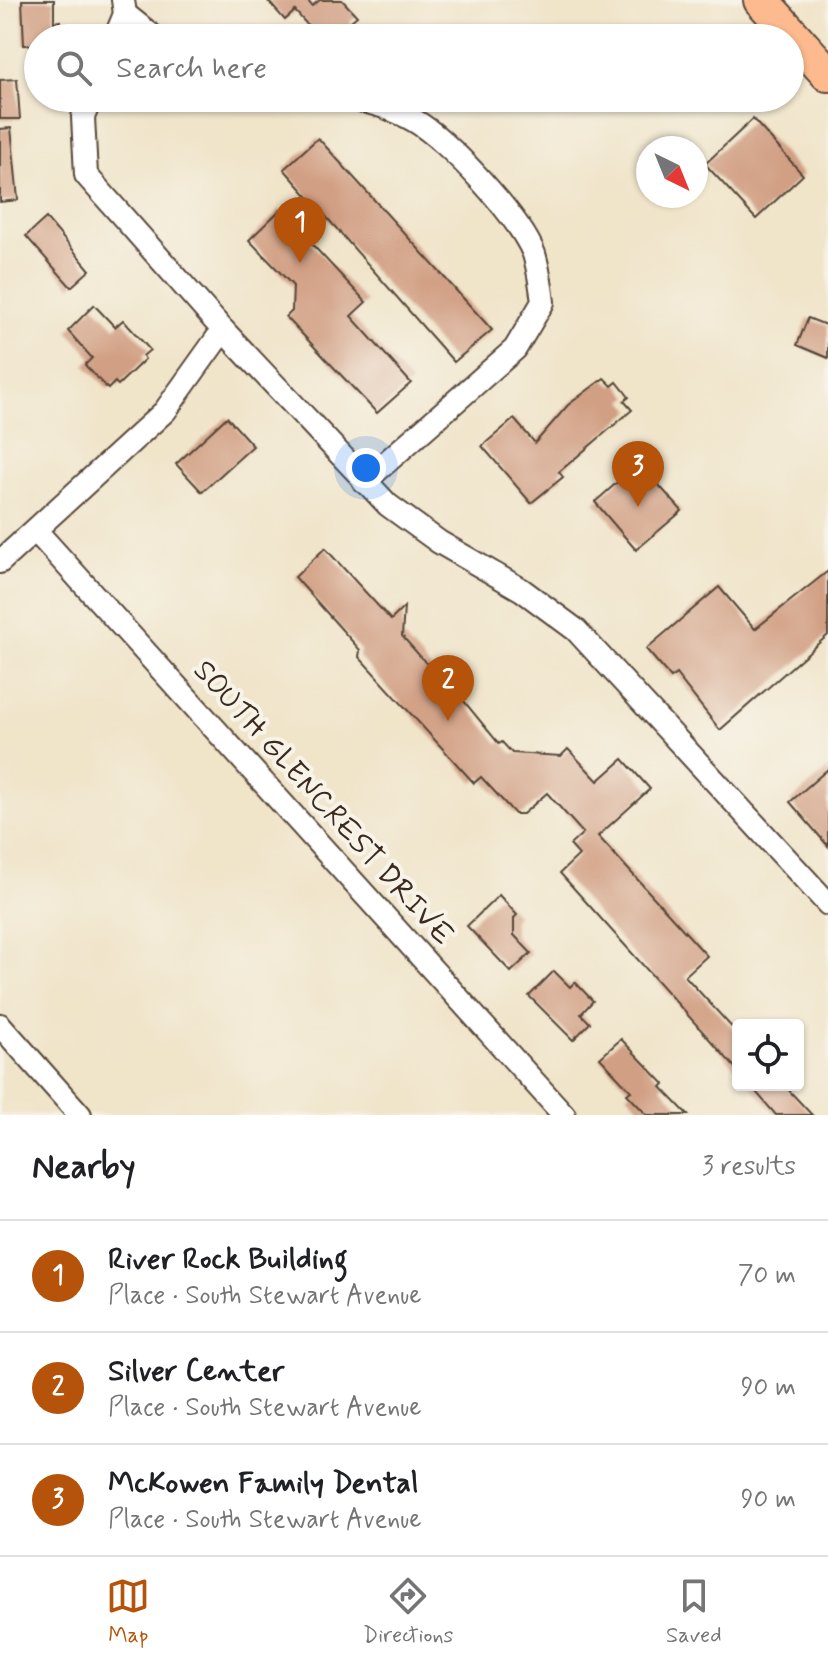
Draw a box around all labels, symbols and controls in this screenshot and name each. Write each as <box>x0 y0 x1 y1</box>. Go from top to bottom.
search box <box>24 24 804 112</box>
icon: search <box>52 46 96 90</box>
text: Search here <box>116 49 267 88</box>
north arrow <box>636 136 708 208</box>
pin: 1 <box>274 197 326 263</box>
pin: 3 <box>612 441 664 507</box>
your location <box>346 448 386 488</box>
street label: SOUTH GLENCREST DRIVE <box>184 652 462 954</box>
pin: 2 <box>422 655 474 721</box>
map controls <box>732 1019 804 1091</box>
button: locate <box>732 1019 804 1091</box>
text: Nearby <box>32 1145 136 1190</box>
text: 3 results <box>702 1150 796 1184</box>
text: River Rock Building <box>108 1240 348 1279</box>
text: 1 <box>52 1259 64 1293</box>
text: 70 m <box>738 1259 796 1293</box>
text: Place · South Stewart Avenue <box>108 1279 422 1313</box>
text: Silver Center <box>108 1352 284 1391</box>
text: 2 <box>52 1371 64 1405</box>
text: 90 m <box>741 1371 796 1405</box>
text: Place · South Stewart Avenue <box>108 1391 422 1425</box>
text: McKowen Family Dental <box>108 1464 418 1503</box>
text: 3 <box>52 1483 64 1517</box>
text: 90 m <box>741 1483 796 1517</box>
text: Place · South Stewart Avenue <box>108 1503 422 1537</box>
tab: Map <box>106 1574 150 1650</box>
tab: Directions <box>363 1574 453 1650</box>
tab: Saved <box>666 1574 722 1650</box>

